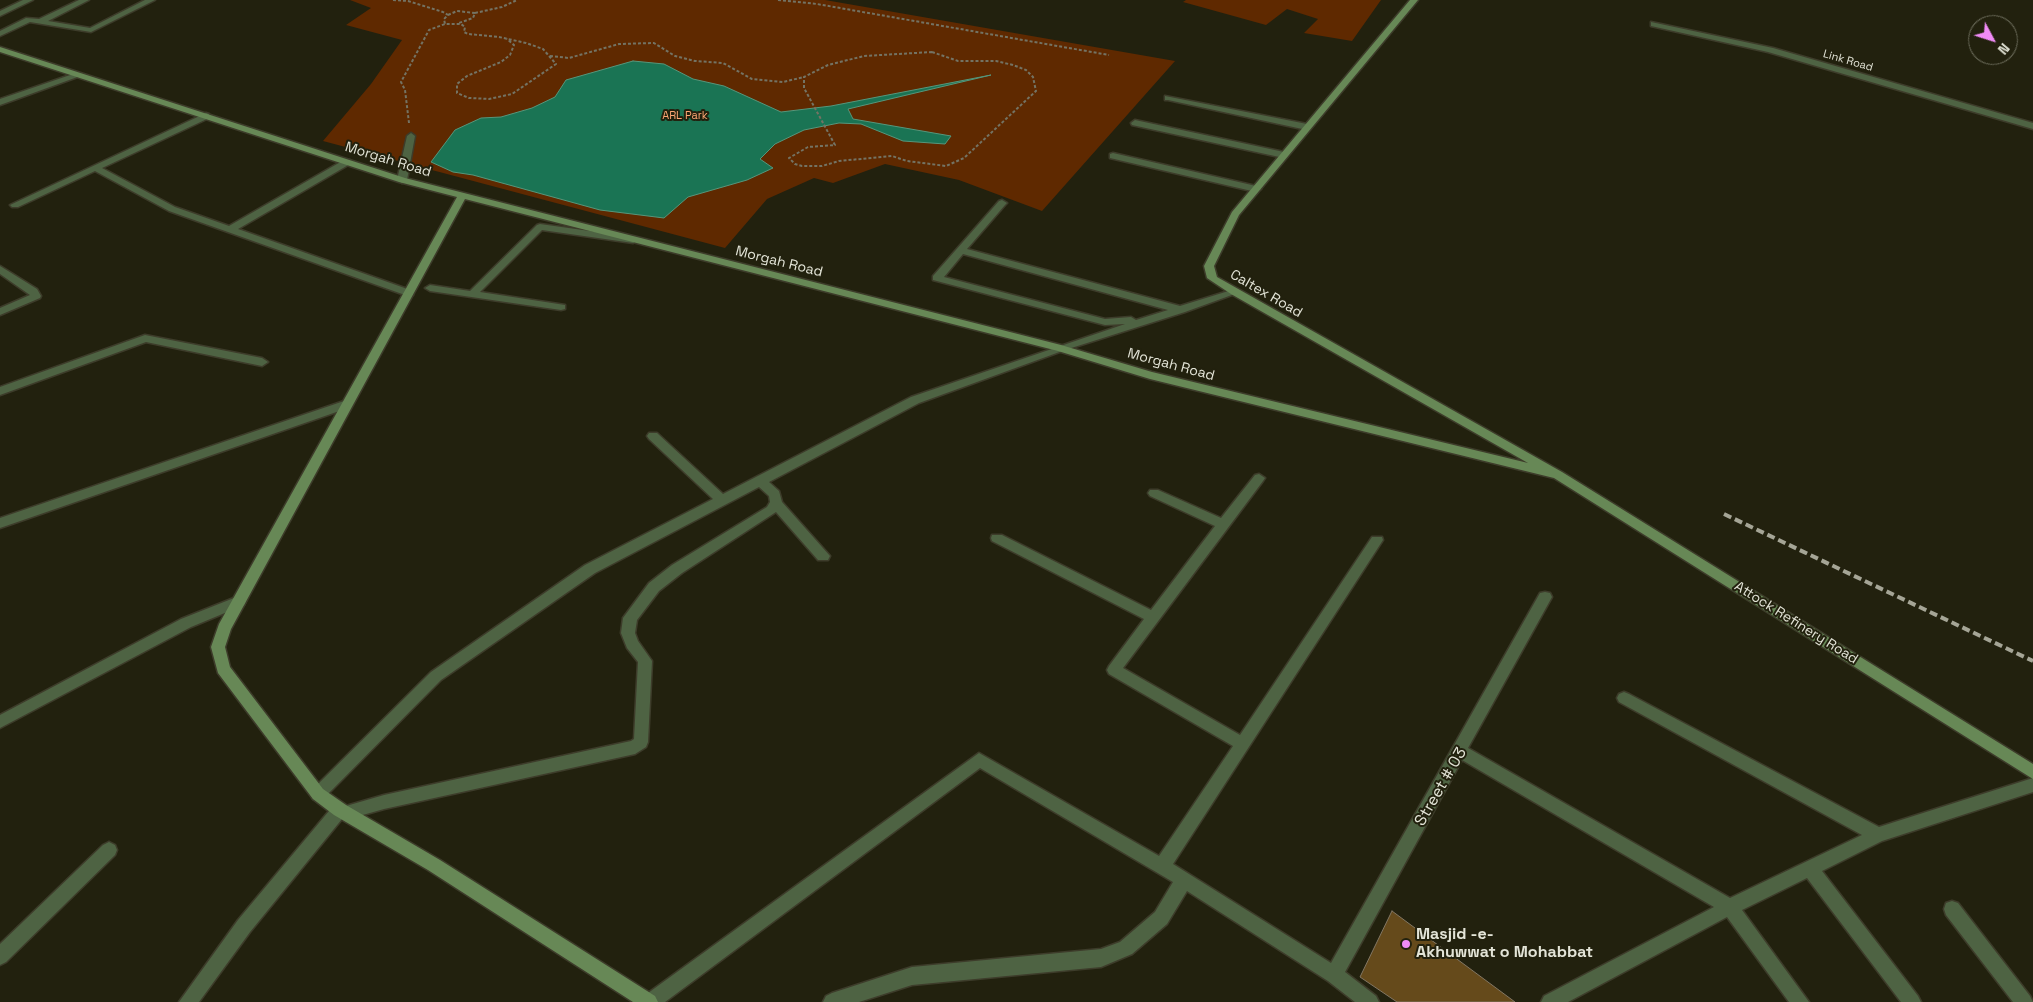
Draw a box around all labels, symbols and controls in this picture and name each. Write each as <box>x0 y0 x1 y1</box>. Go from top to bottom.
north arrow <box>1968 15 2018 65</box>
text: N <box>1994 40 2014 58</box>
street label: Link Road <box>1822 48 1874 74</box>
park label: ARL Park <box>662 109 708 123</box>
street label: Morgah Road <box>343 139 433 181</box>
street label: Morgah Road <box>734 243 824 281</box>
street label: Caltex Road <box>1227 267 1305 321</box>
street label: Morgah Road <box>1126 345 1216 385</box>
street label: Attock Refinery Road <box>1731 578 1861 668</box>
street label: Street # 03 <box>1411 744 1471 830</box>
place label: Masjid -e- Akhuwwat o Mohabbat <box>1416 925 1593 963</box>
marker: Masjid -e- Akhuwwat o Mohabbat <box>1400 938 1412 950</box>

